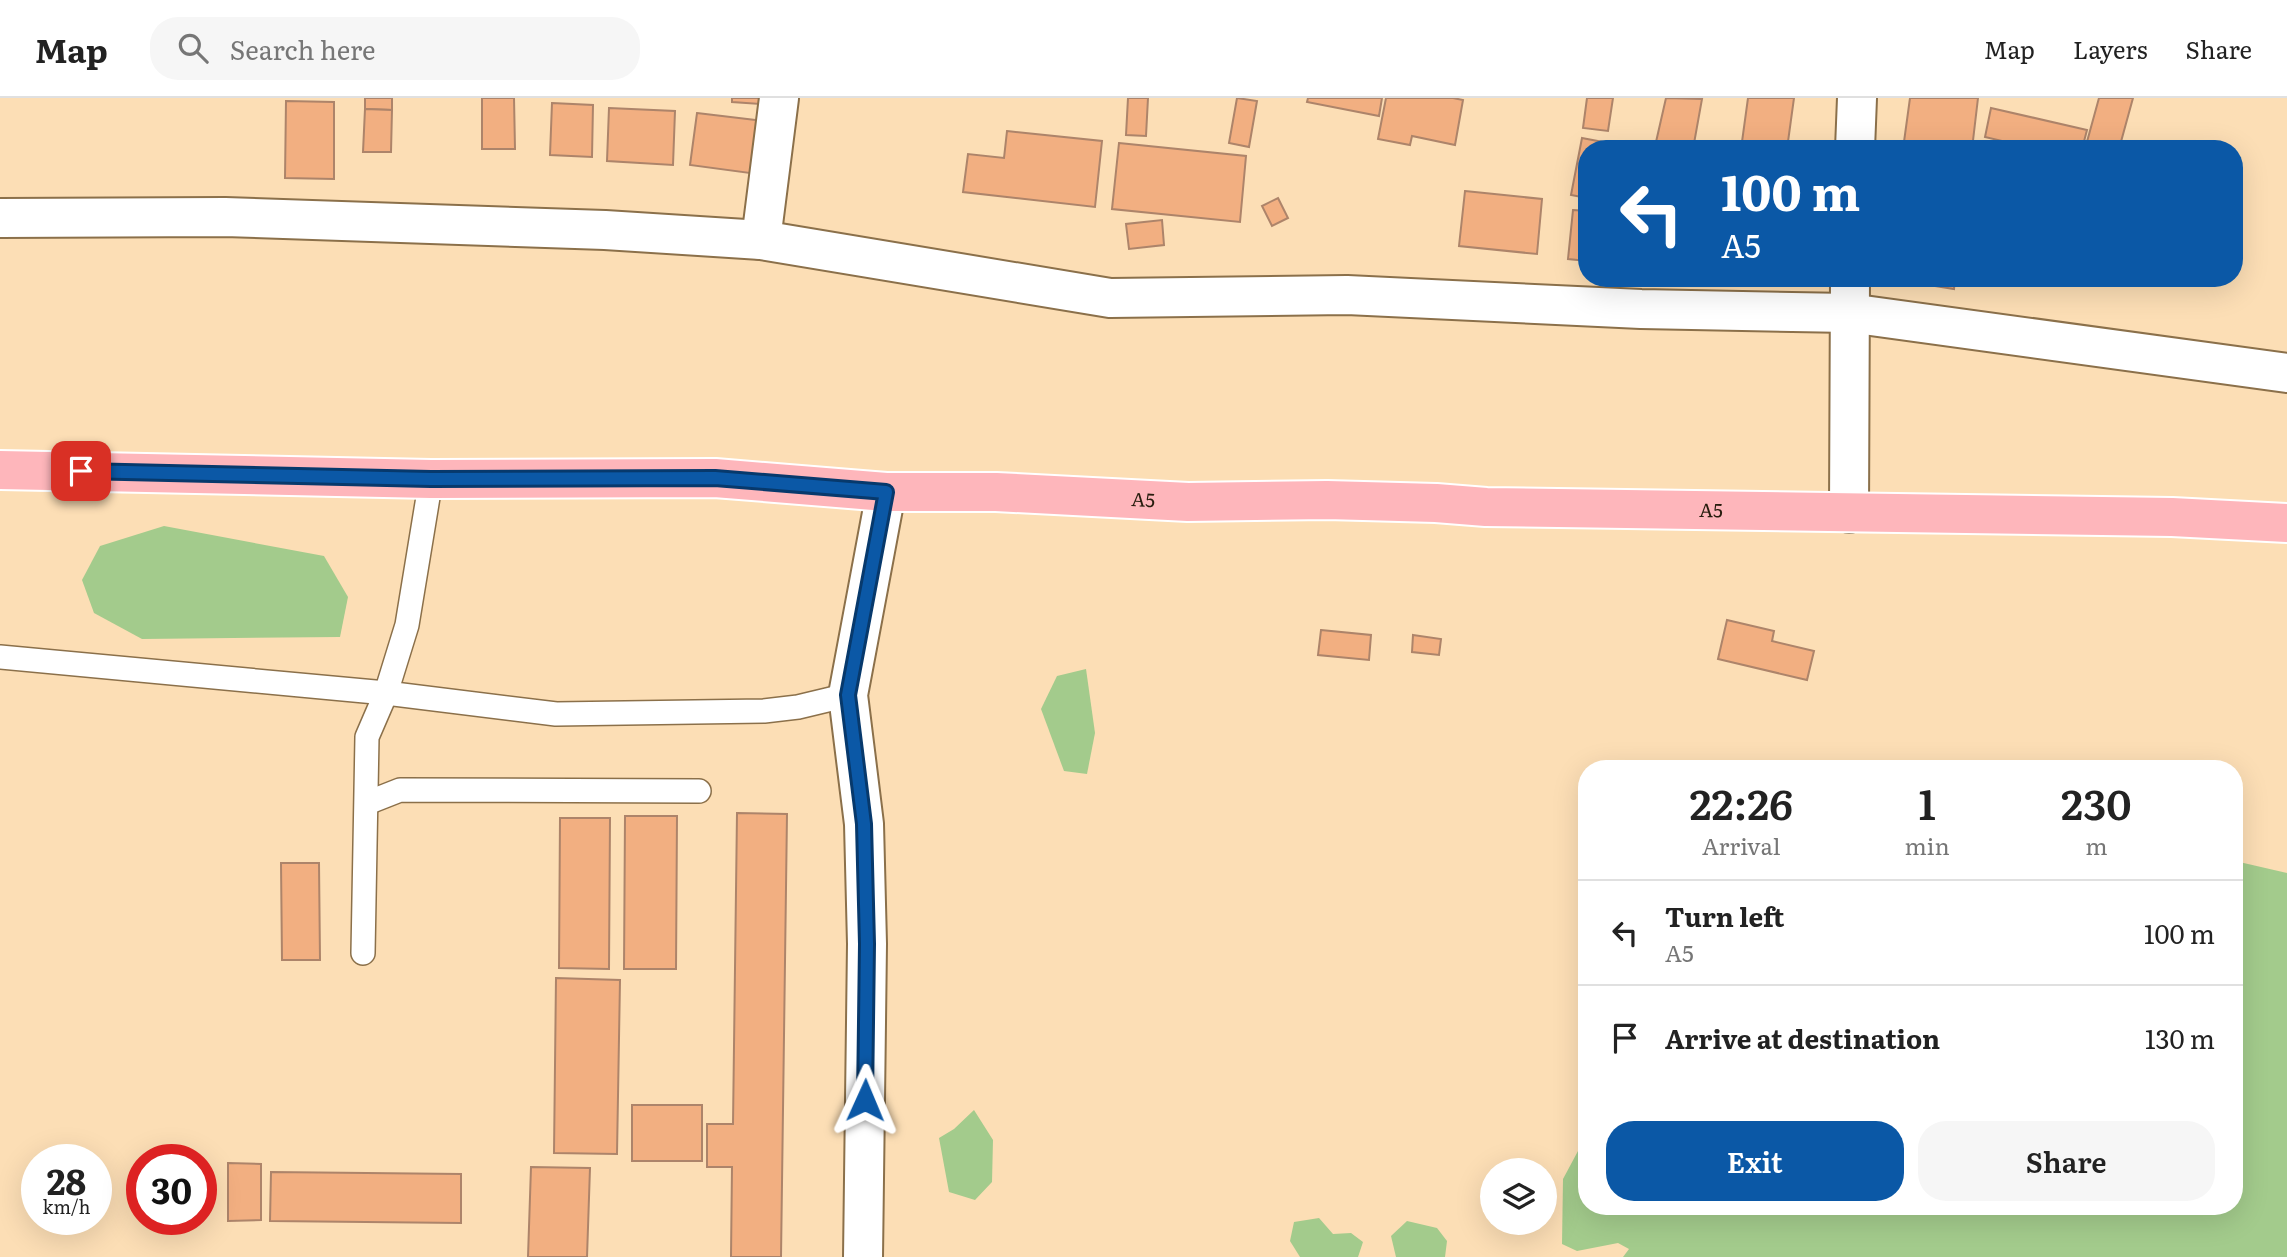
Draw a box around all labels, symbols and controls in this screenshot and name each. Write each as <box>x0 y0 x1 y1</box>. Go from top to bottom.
search box <box>150 17 640 80</box>
text: Map <box>35 24 108 73</box>
icon: search <box>174 29 212 67</box>
text: Search here <box>230 29 376 68</box>
text: Map <box>1984 31 2035 66</box>
text: Layers <box>2073 31 2147 66</box>
text: Share <box>2185 31 2252 66</box>
text: 100 m <box>1721 153 1860 226</box>
icon: left <box>1606 168 1697 259</box>
text: A5 <box>1721 220 1761 268</box>
pin <box>51 441 111 501</box>
icon: arrive <box>62 452 100 490</box>
street label: A5 <box>1131 484 1156 513</box>
street label: A5 <box>1699 495 1723 523</box>
text: 22:26 <box>1689 771 1793 833</box>
text: 1 <box>1918 771 1936 833</box>
text: 230 <box>2061 771 2132 833</box>
text: Arrival <box>1702 828 1780 862</box>
text: min <box>1904 828 1950 862</box>
text: m <box>2085 828 2107 862</box>
text: Turn left <box>1665 896 1784 935</box>
text: 100 m <box>2144 913 2215 952</box>
icon: left <box>1606 914 1644 952</box>
text: A5 <box>1665 935 1694 969</box>
text: Arrive at destination <box>1665 1018 1940 1057</box>
text: 130 m <box>2145 1018 2215 1057</box>
icon: arrive <box>1606 1019 1644 1057</box>
position arrow <box>828 1063 902 1137</box>
button: Exit <box>1606 1121 1904 1201</box>
button: Share <box>1918 1121 2215 1201</box>
speed limit sign: 30 <box>126 1144 217 1235</box>
text: 28 <box>47 1154 86 1206</box>
map controls <box>1480 1158 1557 1235</box>
button: layers <box>1480 1158 1557 1235</box>
text: km/h <box>43 1193 90 1220</box>

